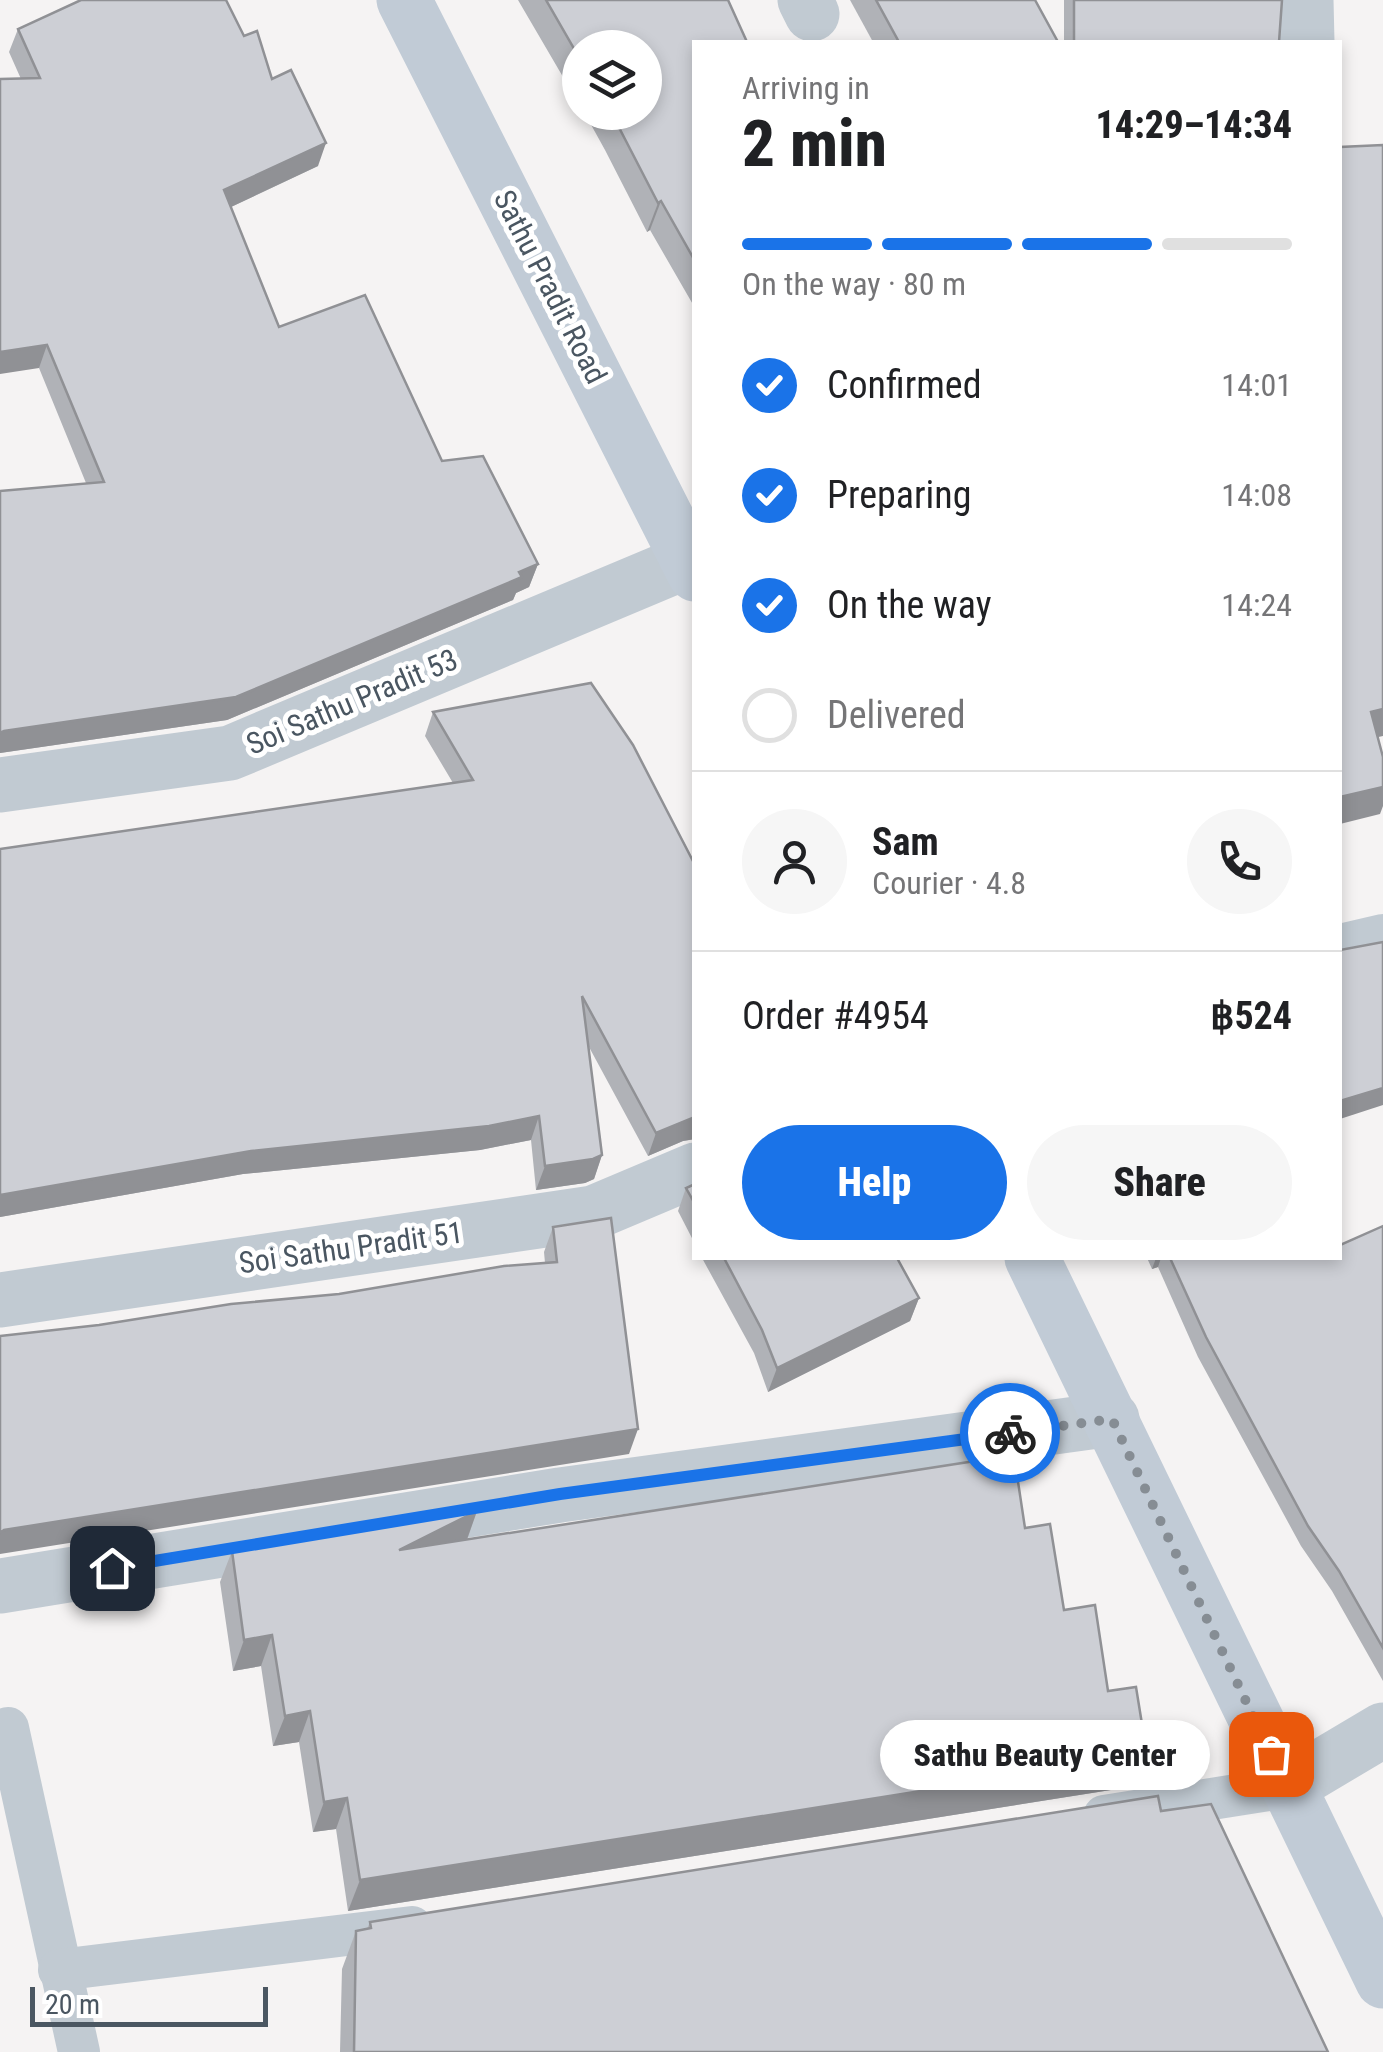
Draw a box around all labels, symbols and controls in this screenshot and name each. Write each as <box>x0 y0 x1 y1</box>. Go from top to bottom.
map controls <box>562 30 662 130</box>
button: layers <box>562 30 662 130</box>
text: Arriving in <box>742 69 870 107</box>
text: 14:29–14:34 <box>1095 103 1292 147</box>
text: 2 min <box>742 106 887 182</box>
street label: Sathu Pradit Road <box>487 184 614 389</box>
text: On the way · 80 m <box>742 265 966 303</box>
icon: check <box>742 358 797 413</box>
text: Confirmed <box>827 363 982 407</box>
text: 14:01 <box>1221 366 1292 404</box>
icon: check <box>742 468 797 523</box>
text: Preparing <box>827 473 972 517</box>
text: 14:08 <box>1221 476 1292 514</box>
icon: check <box>742 578 797 633</box>
text: On the way <box>827 583 992 627</box>
text: 14:24 <box>1221 586 1292 624</box>
street label: Soi Sathu Pradit 53 <box>241 641 463 762</box>
text: Delivered <box>827 693 966 737</box>
button: person <box>742 809 847 914</box>
button: phone <box>1187 809 1292 914</box>
text: Sam <box>872 820 939 864</box>
text: Courier · 4.8 <box>872 864 1026 902</box>
text: Order #4954 <box>742 994 929 1038</box>
text: ฿524 <box>1210 994 1292 1038</box>
button: Help <box>742 1125 1007 1240</box>
button: Share <box>1027 1125 1292 1240</box>
street label: Soi Sathu Pradit 51 <box>237 1214 465 1281</box>
courier <box>960 1383 1060 1483</box>
icon: bike <box>983 1406 1038 1461</box>
pin <box>70 1526 155 1611</box>
icon: home <box>85 1541 140 1596</box>
pin <box>1229 1712 1314 1797</box>
callout: Sathu Beauty Center <box>881 1719 1211 1789</box>
icon: bag <box>1244 1727 1299 1782</box>
text: Sathu Beauty Center <box>913 1736 1177 1774</box>
scale bar <box>30 1982 268 2026</box>
text: 20 m <box>45 1988 100 2021</box>

